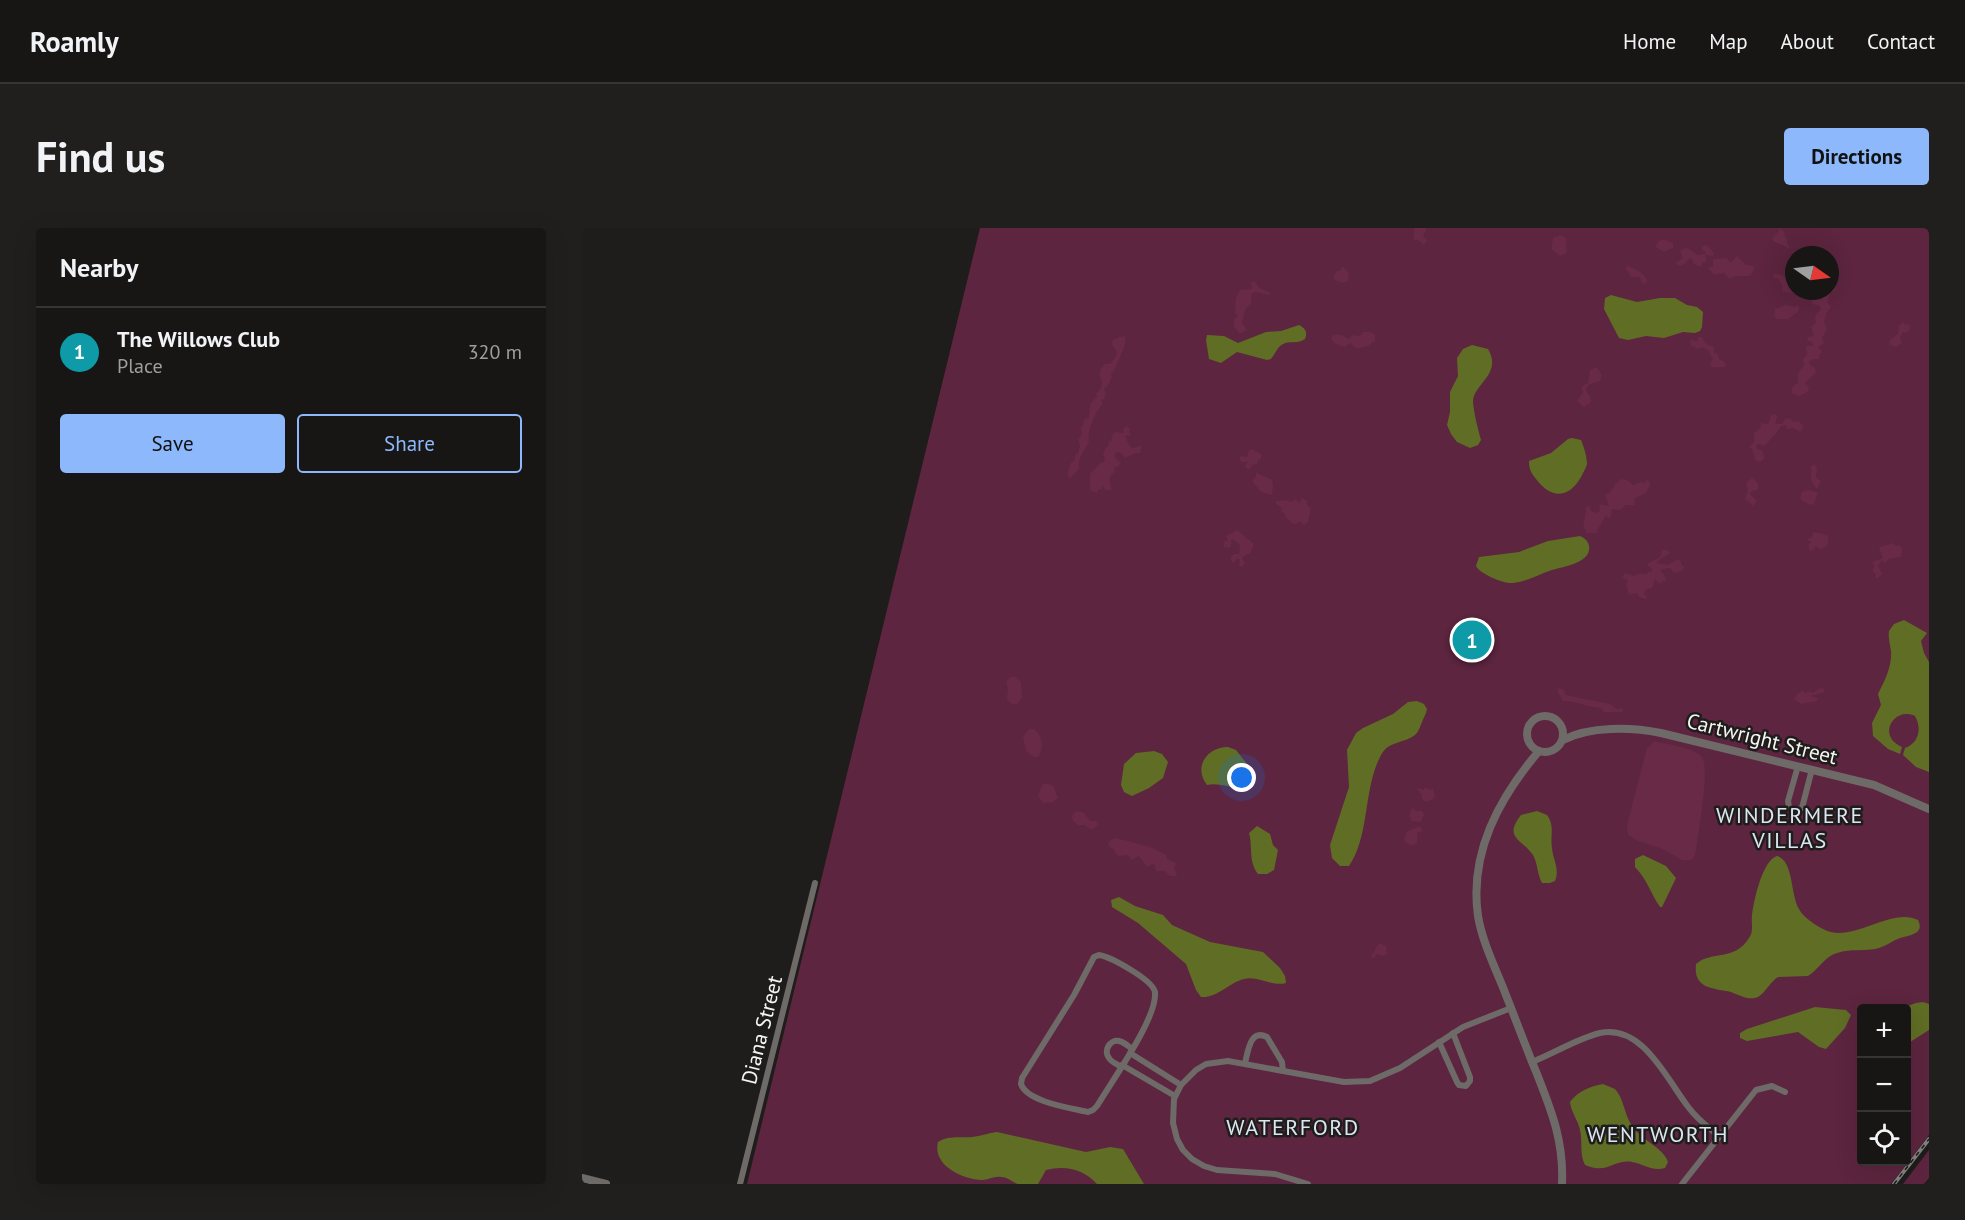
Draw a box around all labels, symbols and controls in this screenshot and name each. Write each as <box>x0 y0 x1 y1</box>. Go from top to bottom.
text: Roamly <box>30 23 119 60</box>
text: Home <box>1623 28 1676 55</box>
text: Map <box>1709 28 1748 55</box>
text: About <box>1781 28 1834 55</box>
text: Contact <box>1867 28 1935 55</box>
button: Directions <box>1784 128 1929 185</box>
text: Find us <box>36 129 165 184</box>
north arrow <box>1785 246 1839 300</box>
text: Nearby <box>60 251 138 284</box>
text: The Willows Club <box>117 325 280 353</box>
text: 1 <box>74 339 85 365</box>
text: 320 m <box>468 339 522 365</box>
text: Place <box>117 353 163 379</box>
button: Save <box>60 414 285 473</box>
button: Share <box>297 414 522 473</box>
pin: 1 <box>1452 618 1492 662</box>
street label: Cartwright Street <box>1684 707 1840 770</box>
your location <box>1227 763 1256 792</box>
district label: WINDERMERE VILLAS <box>1716 801 1864 854</box>
street label: Diana Street <box>735 973 788 1087</box>
map controls <box>1857 1004 1911 1166</box>
button: + <box>1857 1004 1911 1058</box>
button: − <box>1857 1058 1911 1112</box>
button: locate <box>1857 1112 1911 1166</box>
district label: WATERFORD <box>1226 1113 1360 1141</box>
district label: WENTWORTH <box>1587 1120 1729 1148</box>

